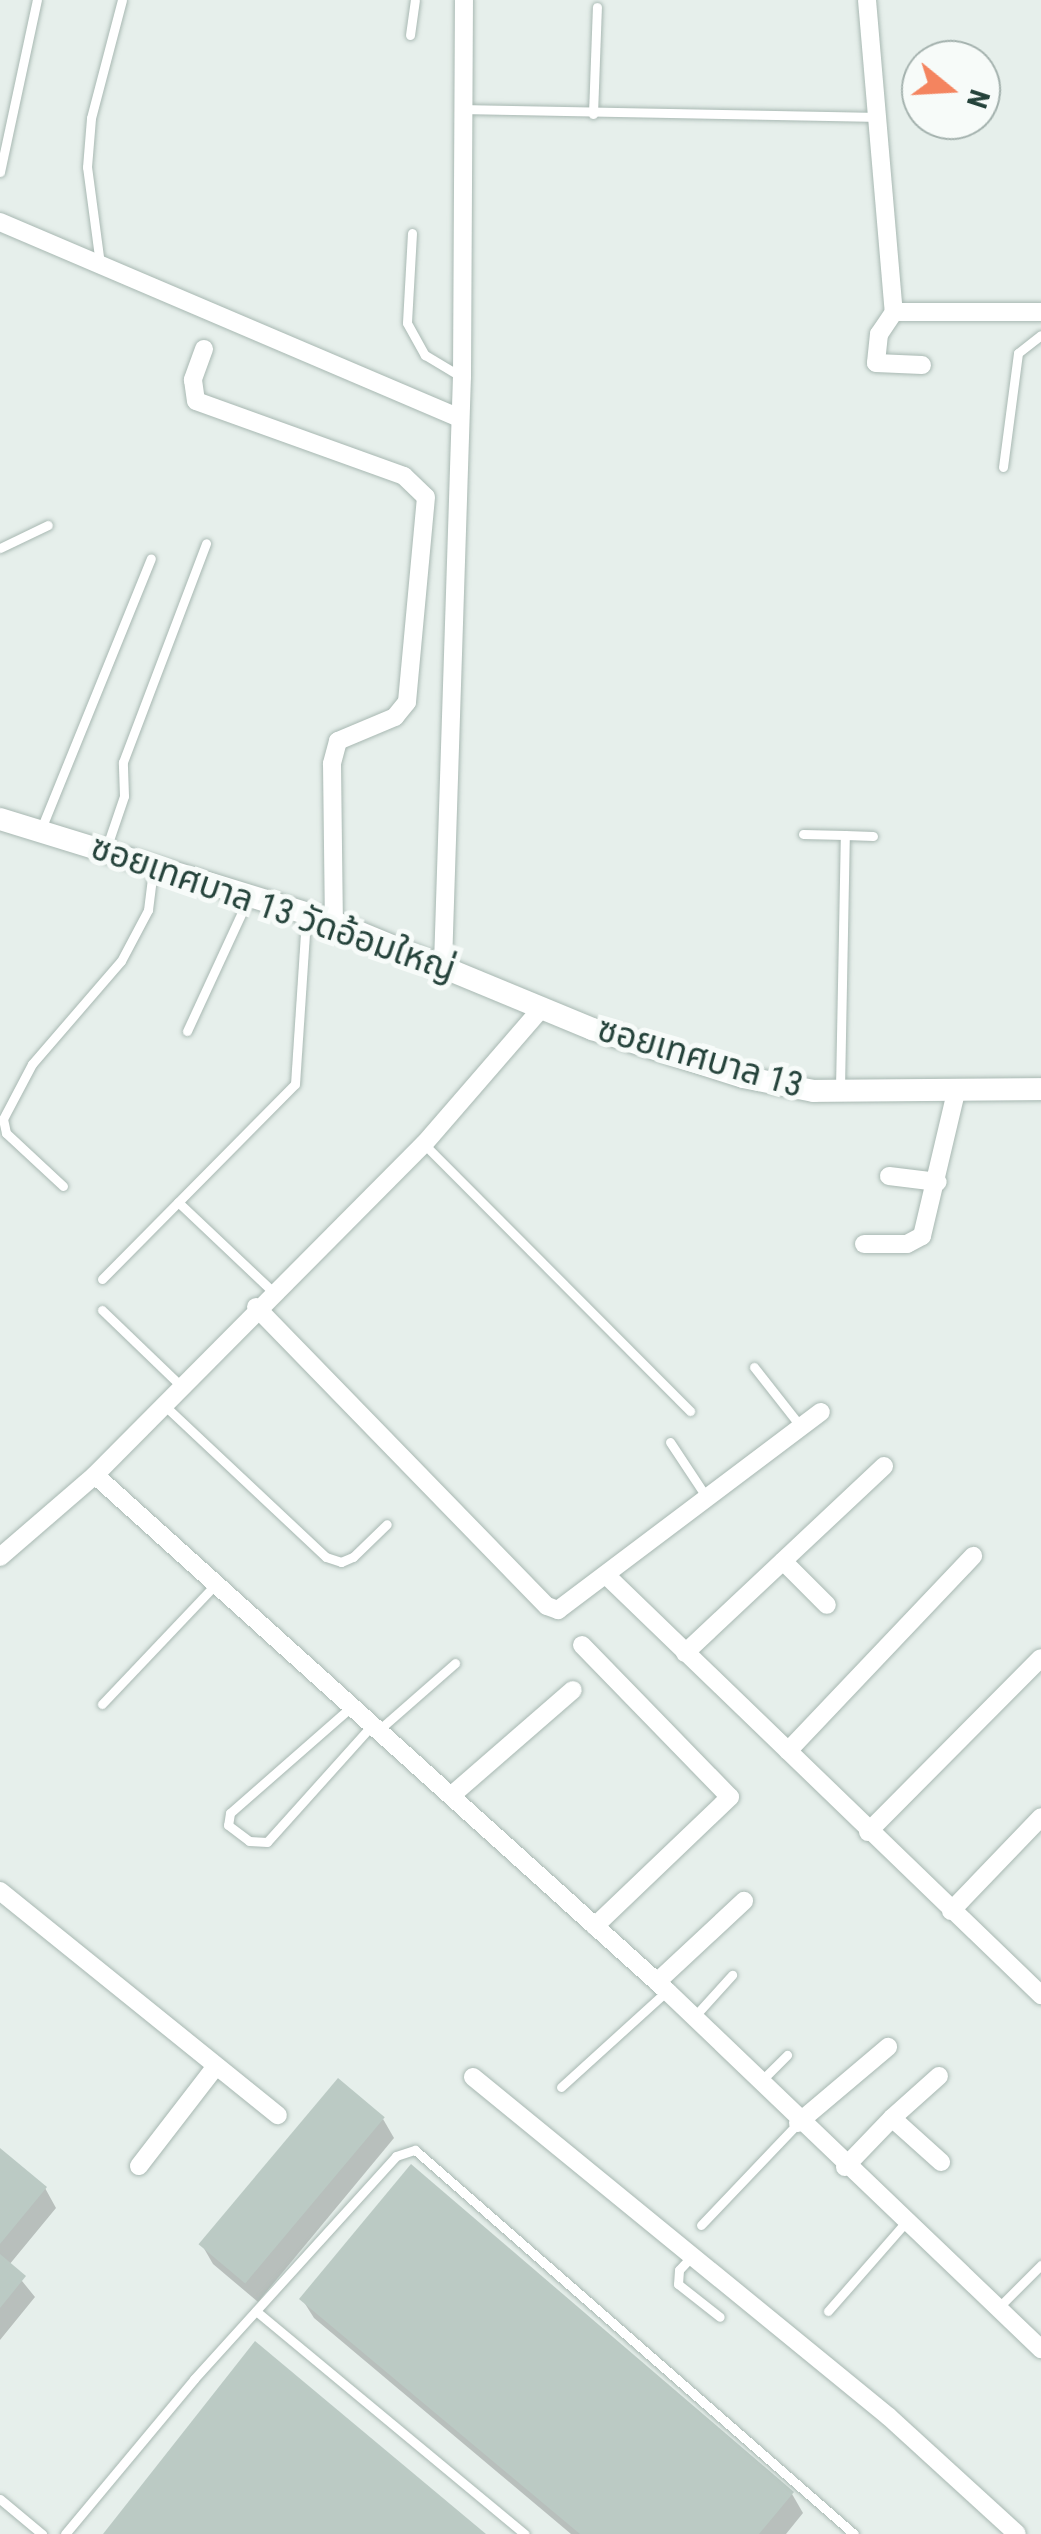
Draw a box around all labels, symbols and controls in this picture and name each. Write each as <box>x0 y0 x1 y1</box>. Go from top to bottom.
north arrow <box>901 40 1001 140</box>
text: N <box>960 86 996 112</box>
street label: ซอยเทศบาล 13 วัดอ้อมใหญ่ <box>85 827 461 991</box>
street label: ซอยเทศบาล 13 <box>592 1009 808 1107</box>

